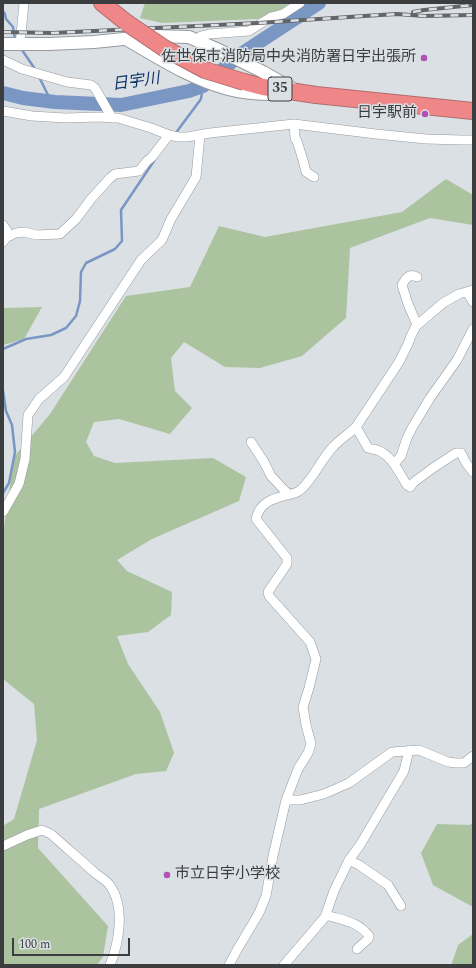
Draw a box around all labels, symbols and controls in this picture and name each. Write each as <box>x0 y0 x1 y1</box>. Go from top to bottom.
place label: 佐世保市消防局中央消防署日宇出張所 <box>161 49 416 67</box>
marker: 佐世保市消防局中央消防署日宇出張所 <box>419 53 429 63</box>
water label: 日宇川 <box>111 70 161 96</box>
road number: 35 <box>268 77 292 101</box>
place label: 日宇駅前 <box>357 105 417 123</box>
marker: 日宇駅前 <box>420 109 430 119</box>
place label: 市立日宇小学校 <box>175 866 280 884</box>
marker: 市立日宇小学校 <box>162 870 172 880</box>
scale bar <box>14 930 132 956</box>
text: 100 m <box>19 935 50 954</box>

